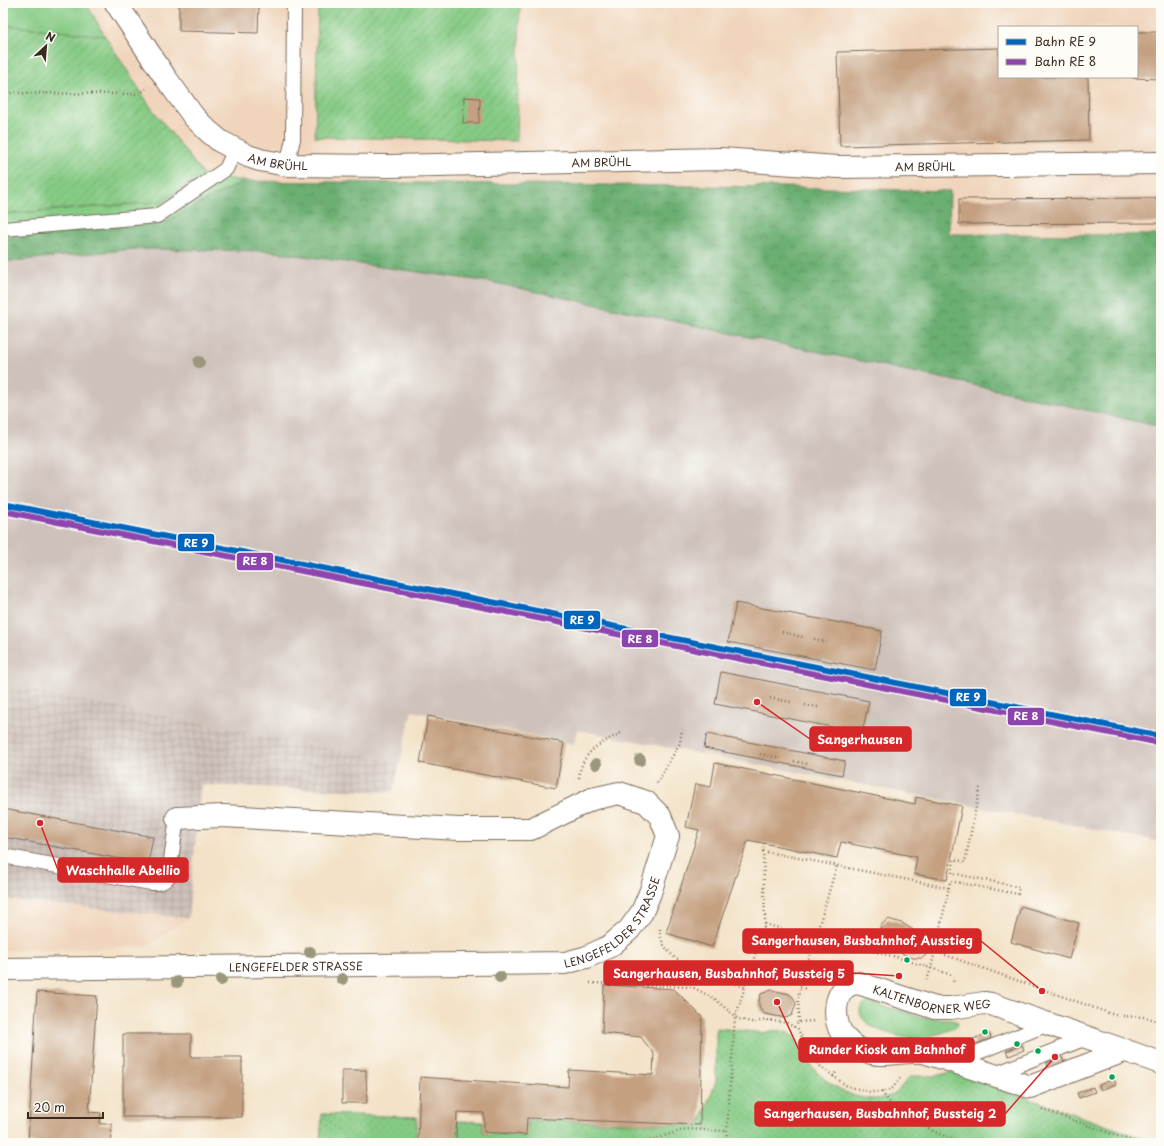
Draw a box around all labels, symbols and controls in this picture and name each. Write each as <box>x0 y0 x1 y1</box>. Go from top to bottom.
north arrow <box>26 26 66 66</box>
legend <box>998 26 1138 78</box>
text: N <box>43 27 59 46</box>
text: Bahn RE 9 <box>1034 32 1096 50</box>
text: Bahn RE 8 <box>1034 52 1096 70</box>
street label: AM BRÜHL <box>246 148 308 174</box>
street label: AM BRÜHL <box>571 152 632 171</box>
street label: AM BRÜHL <box>895 157 956 175</box>
line badge: RE 9 <box>177 533 215 552</box>
text: RE 9 <box>184 534 208 551</box>
line badge: RE 8 <box>236 552 274 571</box>
text: RE 8 <box>243 552 268 569</box>
line badge: RE 9 <box>563 610 601 630</box>
text: RE 9 <box>570 611 594 628</box>
line badge: RE 8 <box>621 629 659 648</box>
text: RE 8 <box>628 630 653 647</box>
line badge: RE 9 <box>949 688 987 707</box>
text: RE 9 <box>956 688 980 705</box>
line badge: RE 8 <box>1007 707 1045 726</box>
text: RE 8 <box>1014 707 1039 724</box>
callout: Sangerhausen <box>810 727 911 751</box>
text: Sangerhausen <box>817 730 903 748</box>
callout: Waschhalle Abellio <box>58 858 188 882</box>
text: Waschhalle Abellio <box>66 861 180 879</box>
street label: LENGEFELDER STRASSE <box>562 874 663 971</box>
callout: Sangerhausen, Busbahnhof, Ausstieg <box>743 929 981 953</box>
text: Sangerhausen, Busbahnhof, Ausstieg <box>751 931 973 949</box>
unlabelled marker <box>902 955 912 965</box>
street label: LENGEFELDER STRASSE <box>229 957 363 975</box>
callout: Sangerhausen, Busbahnhof, Bussteig 5 <box>604 961 853 985</box>
text: Sangerhausen, Busbahnhof, Bussteig 5 <box>613 964 845 982</box>
street label: KALTENBORNER WEG <box>871 980 992 1017</box>
unlabelled marker <box>980 1027 990 1037</box>
callout: Runder Kiosk am Bahnhof <box>799 1038 974 1062</box>
unlabelled marker <box>1012 1039 1022 1049</box>
text: Runder Kiosk am Bahnhof <box>809 1040 967 1058</box>
unlabelled marker <box>1033 1046 1043 1056</box>
unlabelled marker <box>1107 1072 1117 1082</box>
scale bar <box>28 1094 103 1120</box>
text: 20 m <box>34 1098 65 1116</box>
callout: Sangerhausen, Busbahnhof, Bussteig 2 <box>755 1102 1005 1126</box>
text: Sangerhausen, Busbahnhof, Bussteig 2 <box>764 1104 997 1122</box>

